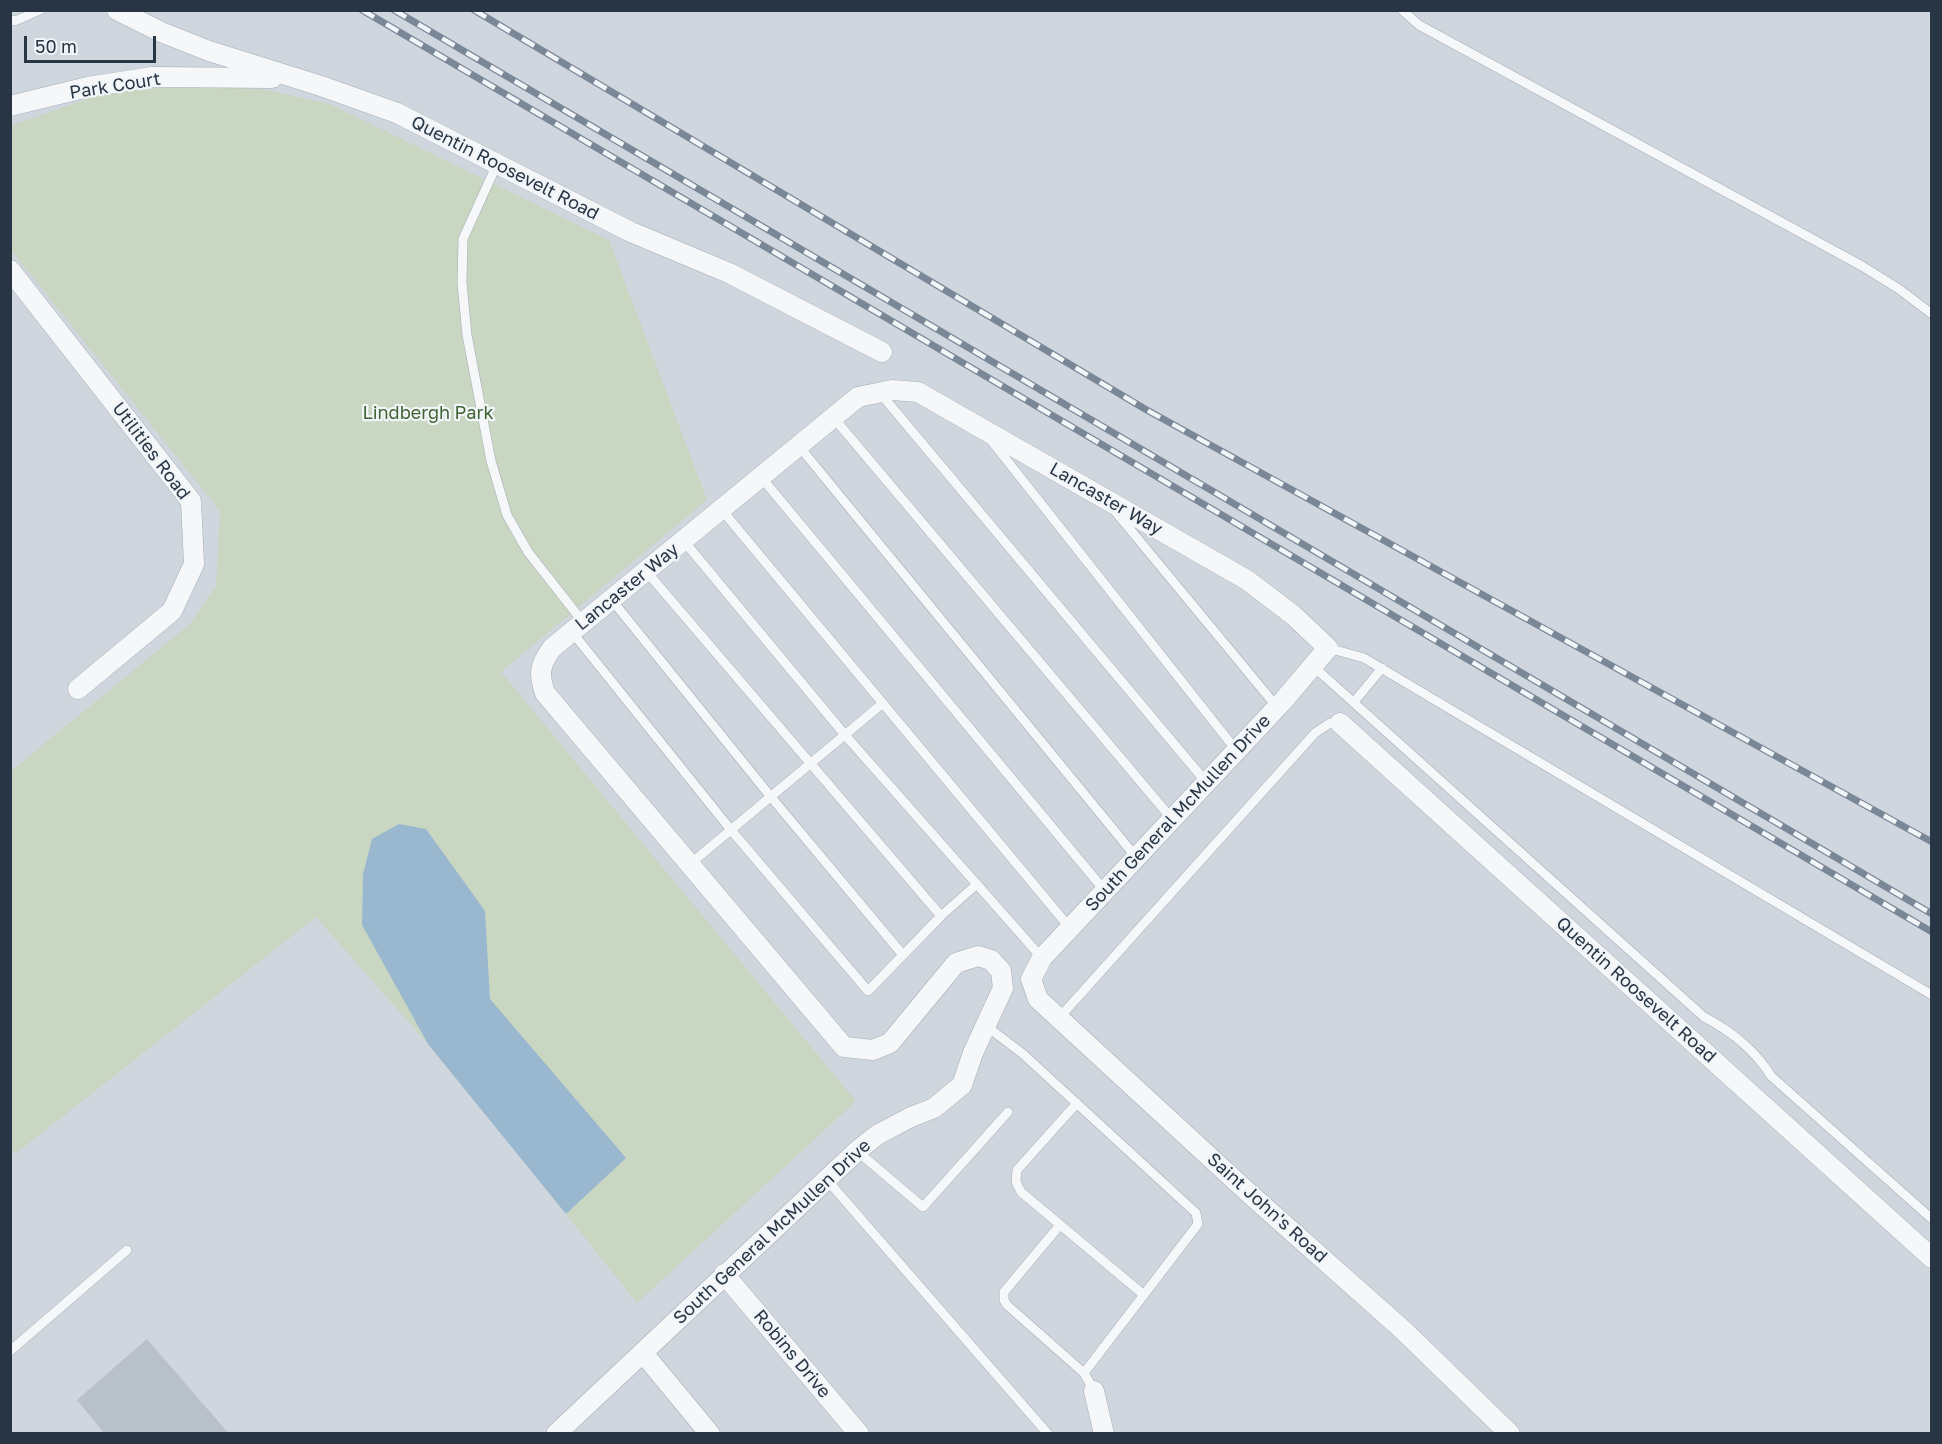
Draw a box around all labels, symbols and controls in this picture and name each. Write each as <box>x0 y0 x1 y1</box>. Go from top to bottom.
scale bar <box>27 24 159 62</box>
text: 50 m <box>35 35 77 57</box>
street label: Park Court <box>68 68 162 104</box>
street label: Quentin Roosevelt Road <box>408 111 602 225</box>
street label: Utilities Road <box>107 398 195 504</box>
park label: Lindbergh Park <box>362 402 494 424</box>
street label: Lancaster Way <box>1046 458 1166 540</box>
street label: Lancaster Way <box>571 539 683 635</box>
street label: South General McMullen Drive <box>1081 710 1275 916</box>
street label: Quentin Roosevelt Road <box>1552 912 1720 1068</box>
street label: South General McMullen Drive <box>669 1135 875 1329</box>
street label: Saint John's Road <box>1203 1148 1331 1268</box>
street label: Robins Drive <box>749 1306 835 1402</box>

